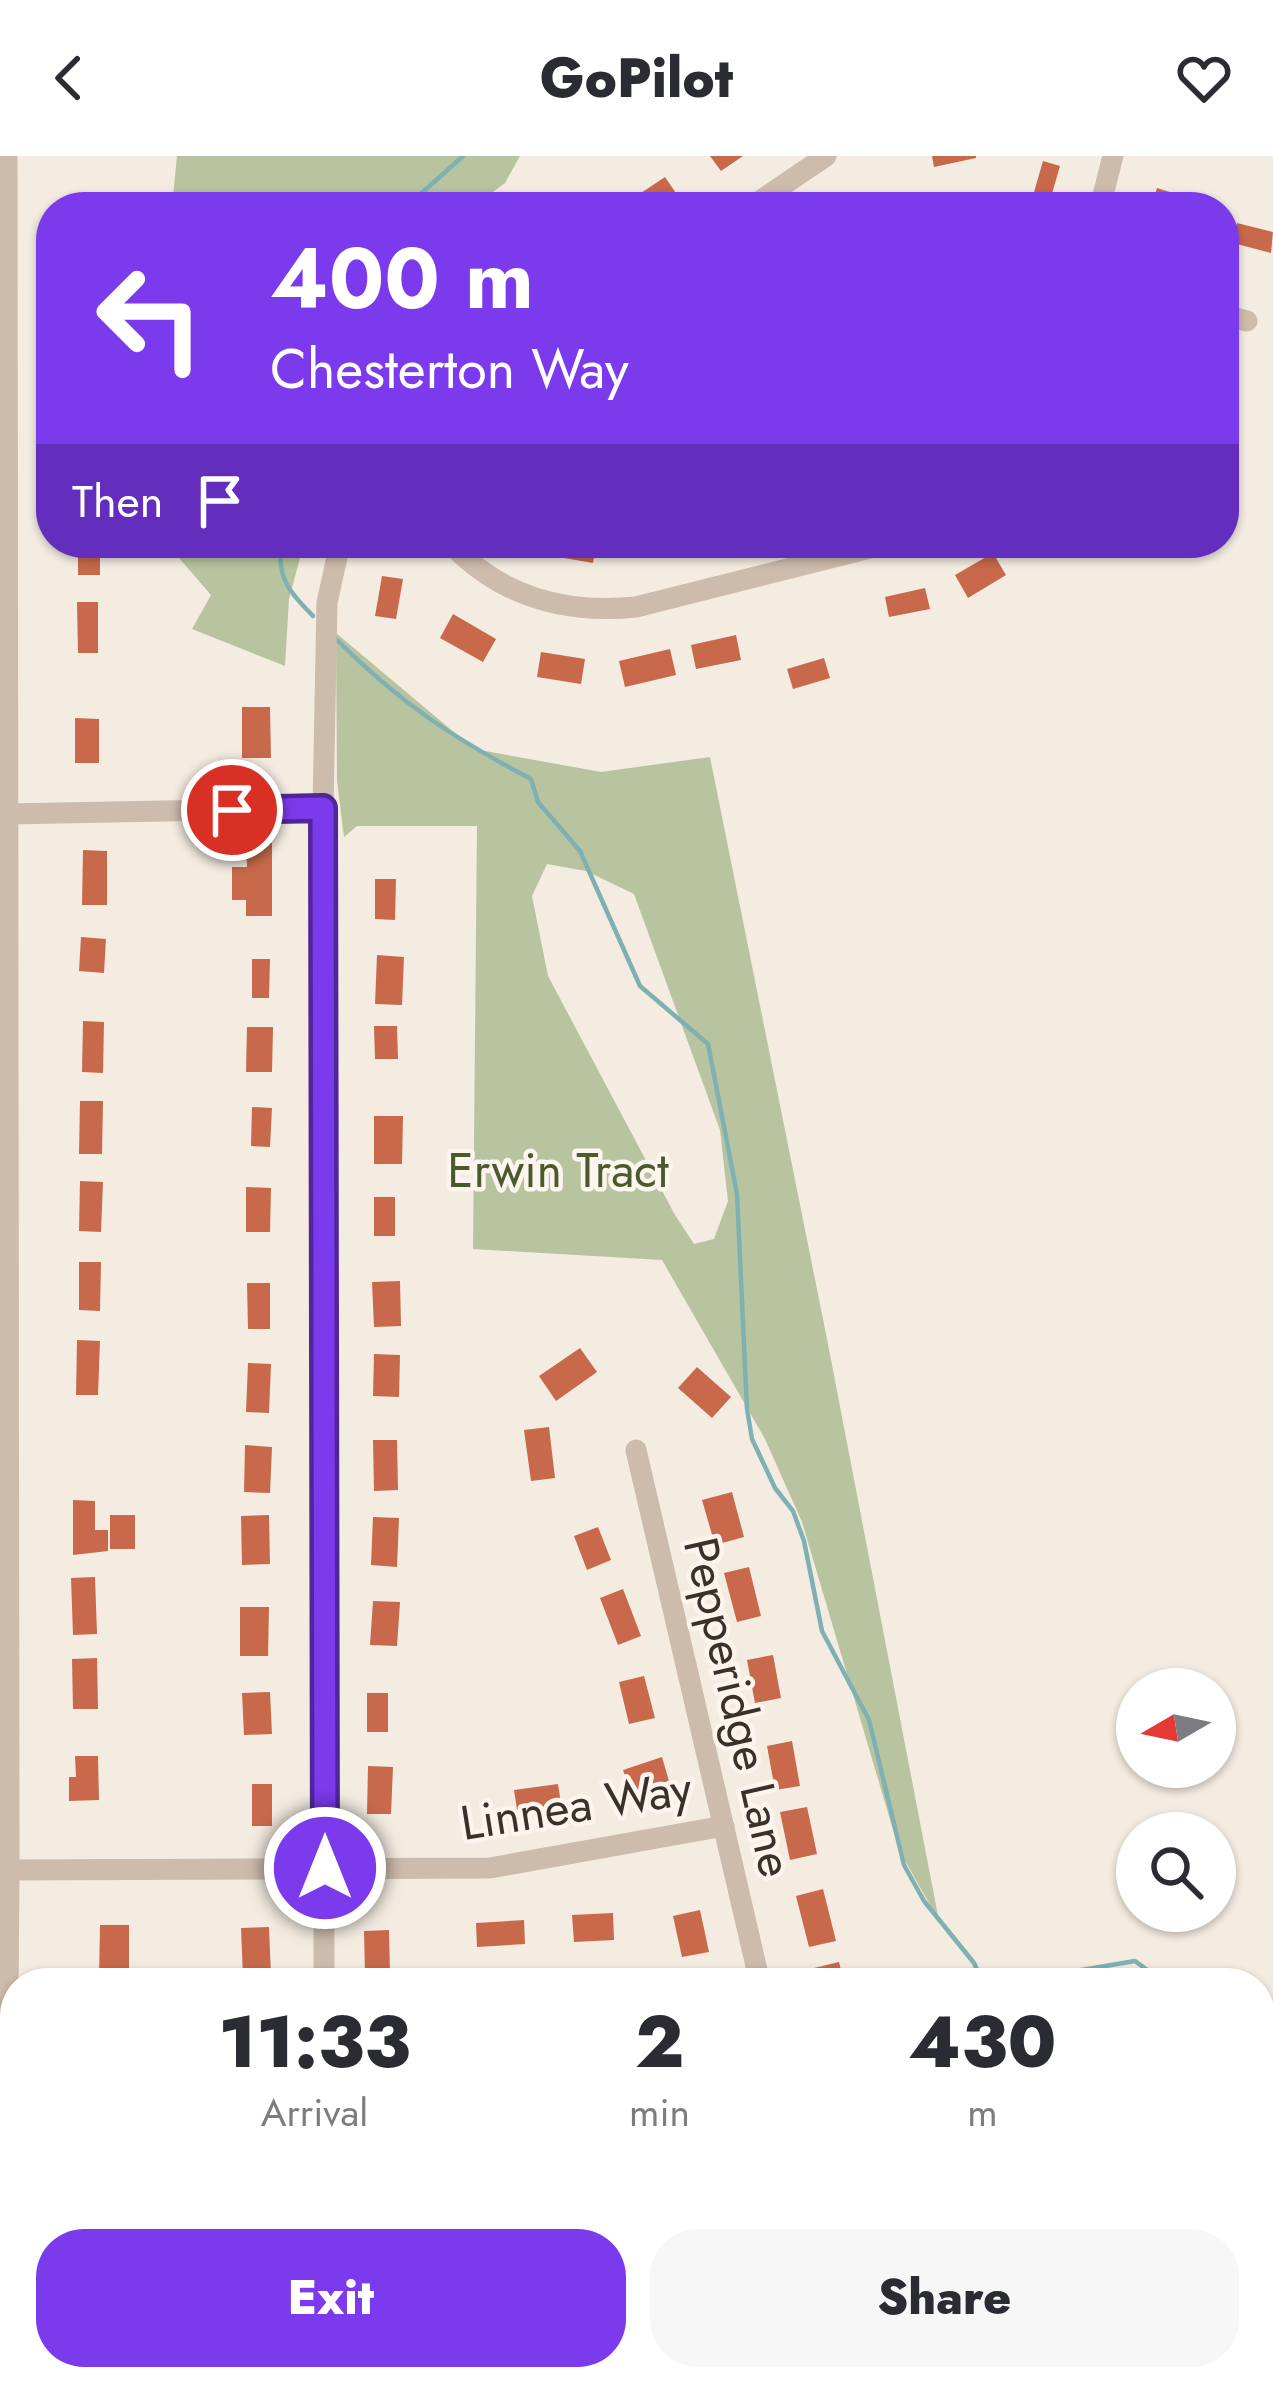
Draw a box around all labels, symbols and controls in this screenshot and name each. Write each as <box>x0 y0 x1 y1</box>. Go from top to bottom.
text: GoPilot <box>540 39 733 117</box>
icon: back <box>36 45 102 111</box>
icon: heart <box>1171 45 1237 111</box>
text: 400 m <box>270 218 534 340</box>
icon: left <box>72 240 228 396</box>
text: Chesterton Way <box>270 330 629 408</box>
icon: arrive <box>187 468 253 534</box>
text: Then <box>72 469 163 534</box>
pin <box>181 759 283 861</box>
icon: arrive <box>199 777 265 843</box>
park label: Erwin Tract <box>447 1136 669 1205</box>
street label: Pepperidge Lane <box>666 1531 811 1884</box>
north arrow <box>1116 1668 1236 1788</box>
map controls <box>1116 1668 1236 1932</box>
street label: Linnea Way <box>455 1753 698 1858</box>
position arrow <box>262 1805 388 1931</box>
button: search <box>1116 1812 1236 1932</box>
text: 11:33 <box>218 1990 411 2094</box>
text: 2 <box>635 1990 684 2094</box>
text: 430 <box>908 1990 1057 2094</box>
text: Arrival <box>261 2084 368 2141</box>
text: min <box>629 2084 690 2141</box>
text: m <box>967 2084 998 2141</box>
button: Exit <box>36 2229 626 2367</box>
button: Share <box>650 2229 1239 2367</box>

